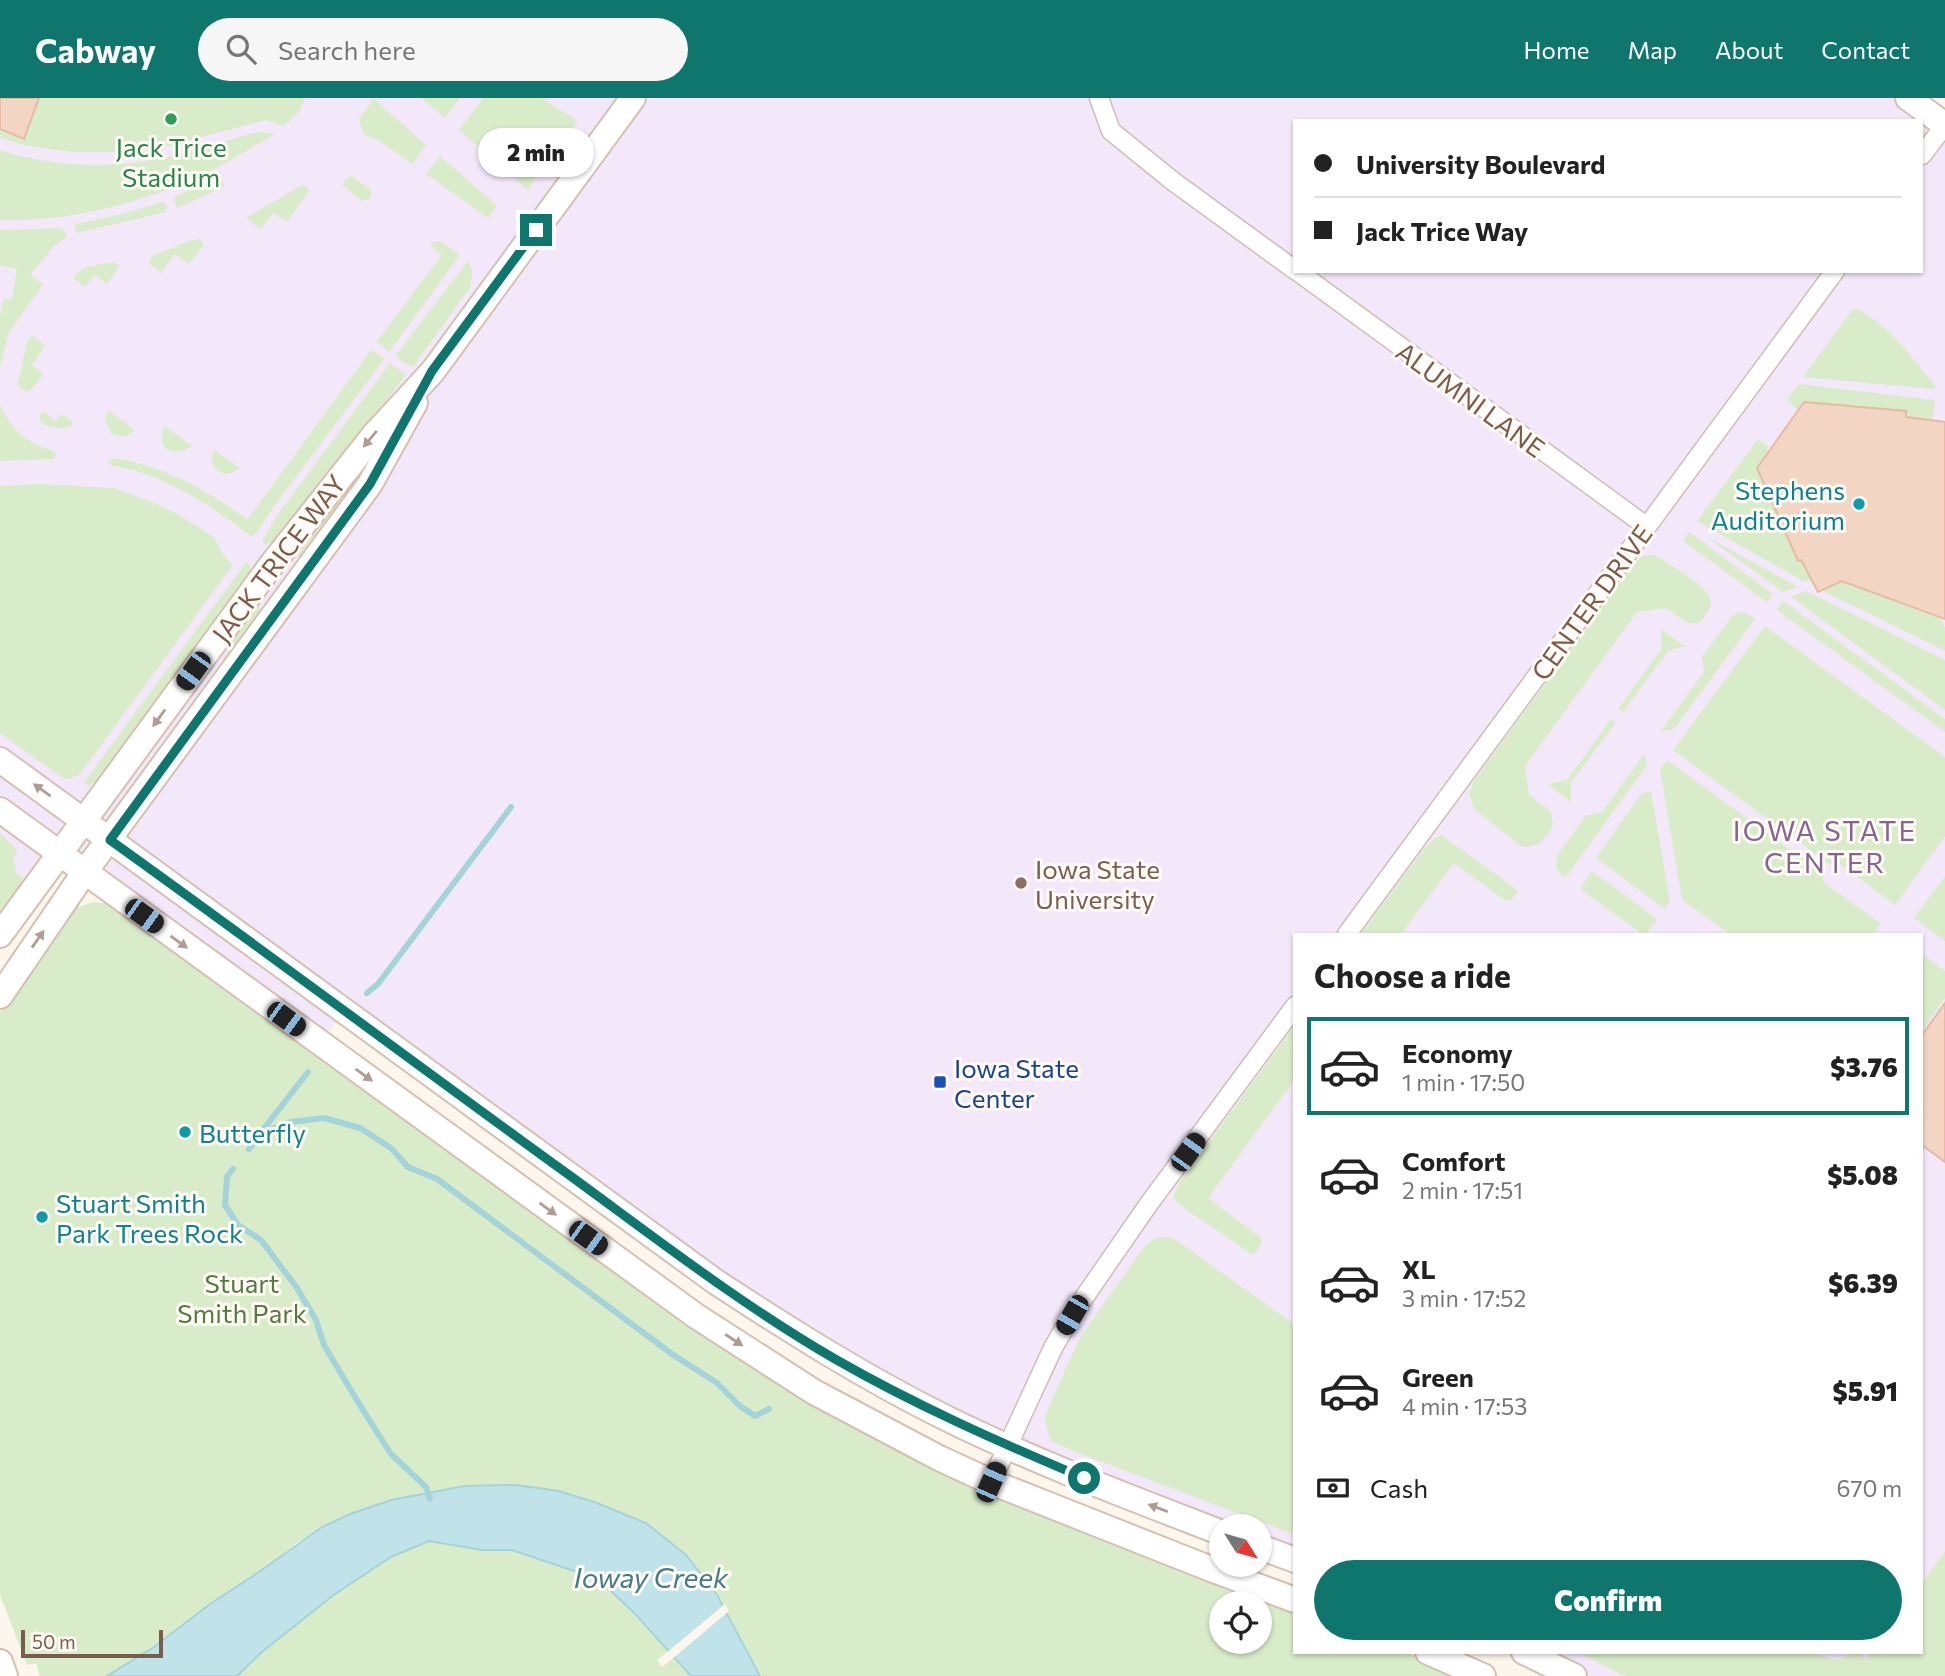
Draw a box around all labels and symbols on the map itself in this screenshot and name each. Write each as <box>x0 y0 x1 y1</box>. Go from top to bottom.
marker: Jack Trice Stadium <box>163 111 179 127</box>
callout: 2 min <box>478 129 594 178</box>
place label: Jack Trice Stadium <box>115 131 227 192</box>
route end <box>520 214 552 246</box>
street label: ALUMNI LANE <box>1391 335 1551 463</box>
one-way arrow <box>363 431 378 448</box>
street label: JACK TRICE WAY <box>205 468 351 648</box>
place label: Stephens Auditorium <box>1711 474 1845 535</box>
marker: Stephens Auditorium <box>1851 496 1867 512</box>
street label: CENTER DRIVE <box>1524 518 1658 686</box>
car <box>173 648 214 694</box>
one-way arrow <box>152 709 166 727</box>
one-way arrow <box>33 783 51 798</box>
district label: IOWA STATE CENTER <box>1733 813 1917 879</box>
place label: Iowa State University <box>1035 853 1160 914</box>
marker: Iowa State University <box>1013 875 1029 891</box>
car <box>121 895 168 937</box>
one-way arrow <box>31 930 45 948</box>
one-way arrow <box>170 935 188 949</box>
car <box>263 998 310 1040</box>
place label: Iowa State Center <box>954 1052 1079 1113</box>
one-way arrow <box>355 1068 373 1082</box>
marker: Iowa State Center <box>932 1074 948 1090</box>
place label: Butterfly <box>199 1117 306 1148</box>
marker: Butterfly <box>177 1124 193 1140</box>
car <box>1168 1129 1209 1175</box>
place label: Stuart Smith Park Trees Rock <box>56 1187 243 1248</box>
one-way arrow <box>539 1202 557 1216</box>
marker: Stuart Smith Park Trees Rock <box>34 1209 50 1225</box>
car <box>565 1217 612 1259</box>
park label: Stuart Smith Park <box>177 1267 307 1328</box>
car <box>1053 1292 1092 1338</box>
one-way arrow <box>724 1333 743 1346</box>
car <box>973 1459 1010 1505</box>
route start <box>1068 1462 1100 1494</box>
one-way arrow <box>1147 1502 1168 1513</box>
north arrow <box>1209 1514 1272 1577</box>
water label: Ioway Creek <box>574 1560 729 1594</box>
scale bar <box>21 1627 163 1659</box>

